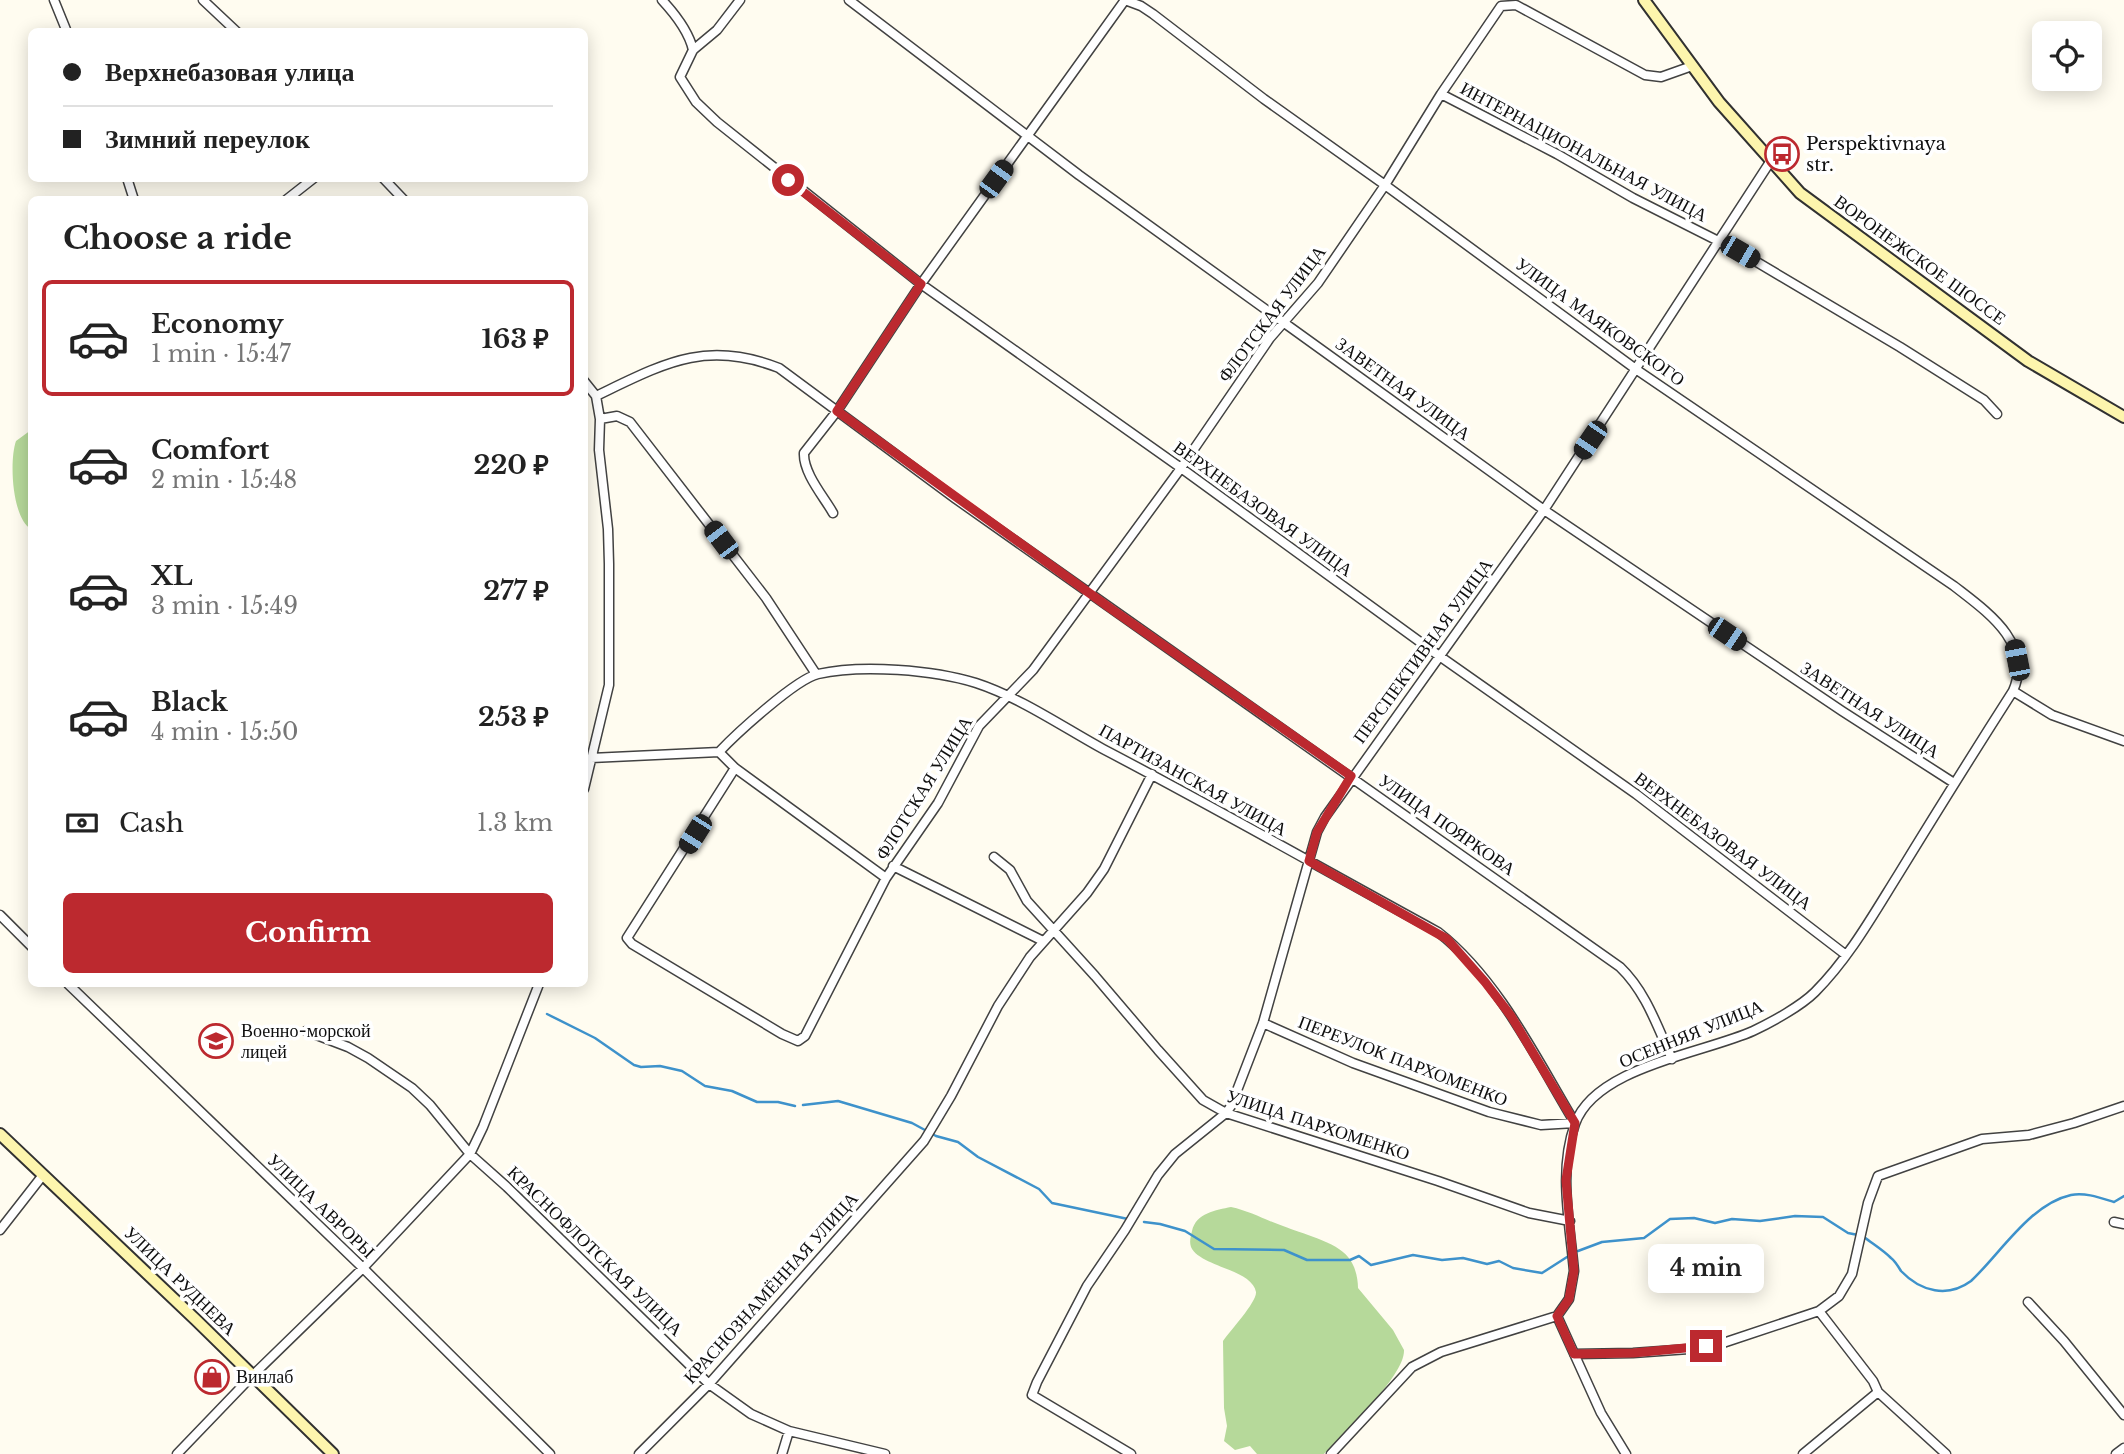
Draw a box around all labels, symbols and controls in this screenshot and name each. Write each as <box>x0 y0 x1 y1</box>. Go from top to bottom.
map controls <box>2032 21 2102 91</box>
button: locate <box>2032 21 2102 91</box>
text: Верхнебазовая улица <box>105 56 354 88</box>
street label: ИНТЕРНАЦИОНАЛЬНАЯ УЛИЦА <box>1457 77 1711 227</box>
text: Зимний переулок <box>105 123 310 155</box>
place label: Perspektivnaya str. <box>1806 133 1946 176</box>
bus stop icon: Perspektivnaya str. <box>1763 135 1801 173</box>
car <box>976 156 1017 202</box>
route start <box>772 164 804 196</box>
street label: ВОРОНЕЖСКОЕ ШОССЕ <box>1830 190 2010 330</box>
text: Choose a ride <box>63 218 292 258</box>
car <box>1717 232 1764 272</box>
street label: ФЛОТСКАЯ УЛИЦА <box>1214 241 1330 387</box>
street label: УЛИЦА МАЯКОВСКОГО <box>1511 253 1689 391</box>
icon: car <box>67 307 130 370</box>
text: Economy <box>151 308 284 340</box>
text: 163 ₽ <box>482 323 549 355</box>
street label: ЗАВЕТНАЯ УЛИЦА <box>1331 333 1475 445</box>
text: 1 min · 15:47 <box>151 340 291 368</box>
car <box>1570 417 1611 463</box>
icon: car <box>67 433 130 496</box>
text: Comfort <box>151 434 269 466</box>
street label: ВЕРХНЕБАЗОВАЯ УЛИЦА <box>1169 437 1357 581</box>
text: 220 ₽ <box>473 449 549 481</box>
text: 2 min · 15:48 <box>151 466 297 494</box>
car <box>700 517 743 563</box>
street label: ПЕРСПЕКТИВНАЯ УЛИЦА <box>1348 554 1498 748</box>
icon: car <box>67 559 130 622</box>
text: XL <box>151 560 193 592</box>
text: 277 ₽ <box>483 575 549 607</box>
text: 3 min · 15:49 <box>151 592 298 620</box>
car <box>1704 614 1751 654</box>
car <box>2003 637 2032 683</box>
street label: ЗАВЕТНАЯ УЛИЦА <box>1796 657 1944 763</box>
icon: car <box>67 685 130 748</box>
text: Black <box>151 686 228 718</box>
text: 253 ₽ <box>478 701 549 733</box>
street label: ФЛОТСКАЯ УЛИЦА <box>871 712 977 864</box>
text: 4 min · 15:50 <box>151 718 299 746</box>
street label: ПАРТИЗАНСКАЯ УЛИЦА <box>1095 719 1291 841</box>
street label: ВЕРХНЕБАЗОВАЯ УЛИЦА <box>1630 767 1816 915</box>
street label: УЛИЦА ПОЯРКОВА <box>1374 769 1520 881</box>
icon: cash <box>63 804 101 842</box>
text: Cash <box>119 807 184 839</box>
text: 1.3 km <box>477 809 553 837</box>
car <box>675 811 716 857</box>
button: Confirm <box>63 893 553 973</box>
street label: ОСЕННЯЯ УЛИЦА <box>1616 995 1766 1073</box>
street label: ПЕРЕУЛОК ПАРХОМЕНКО <box>1295 1011 1511 1111</box>
place label: Военно-морской лицей <box>241 1020 371 1063</box>
school or university icon: Военно-морской лицей <box>197 1022 235 1060</box>
street label: УЛИЦА ПАРХОМЕНКО <box>1224 1085 1412 1165</box>
street label: УЛИЦА АВРОРЫ <box>263 1149 380 1263</box>
street label: КРАСНОФЛОТСКАЯ УЛИЦА <box>503 1161 687 1341</box>
street label: КРАСНОЗНАМЁННАЯ УЛИЦА <box>679 1188 863 1388</box>
street label: УЛИЦА РУДНЕВА <box>119 1222 241 1340</box>
callout: 4 min <box>1648 1244 1764 1294</box>
text: 4 min <box>1670 1254 1742 1282</box>
route end <box>1690 1330 1722 1362</box>
shop icon: Винлаб <box>193 1358 231 1396</box>
place label: Винлаб <box>236 1366 293 1388</box>

